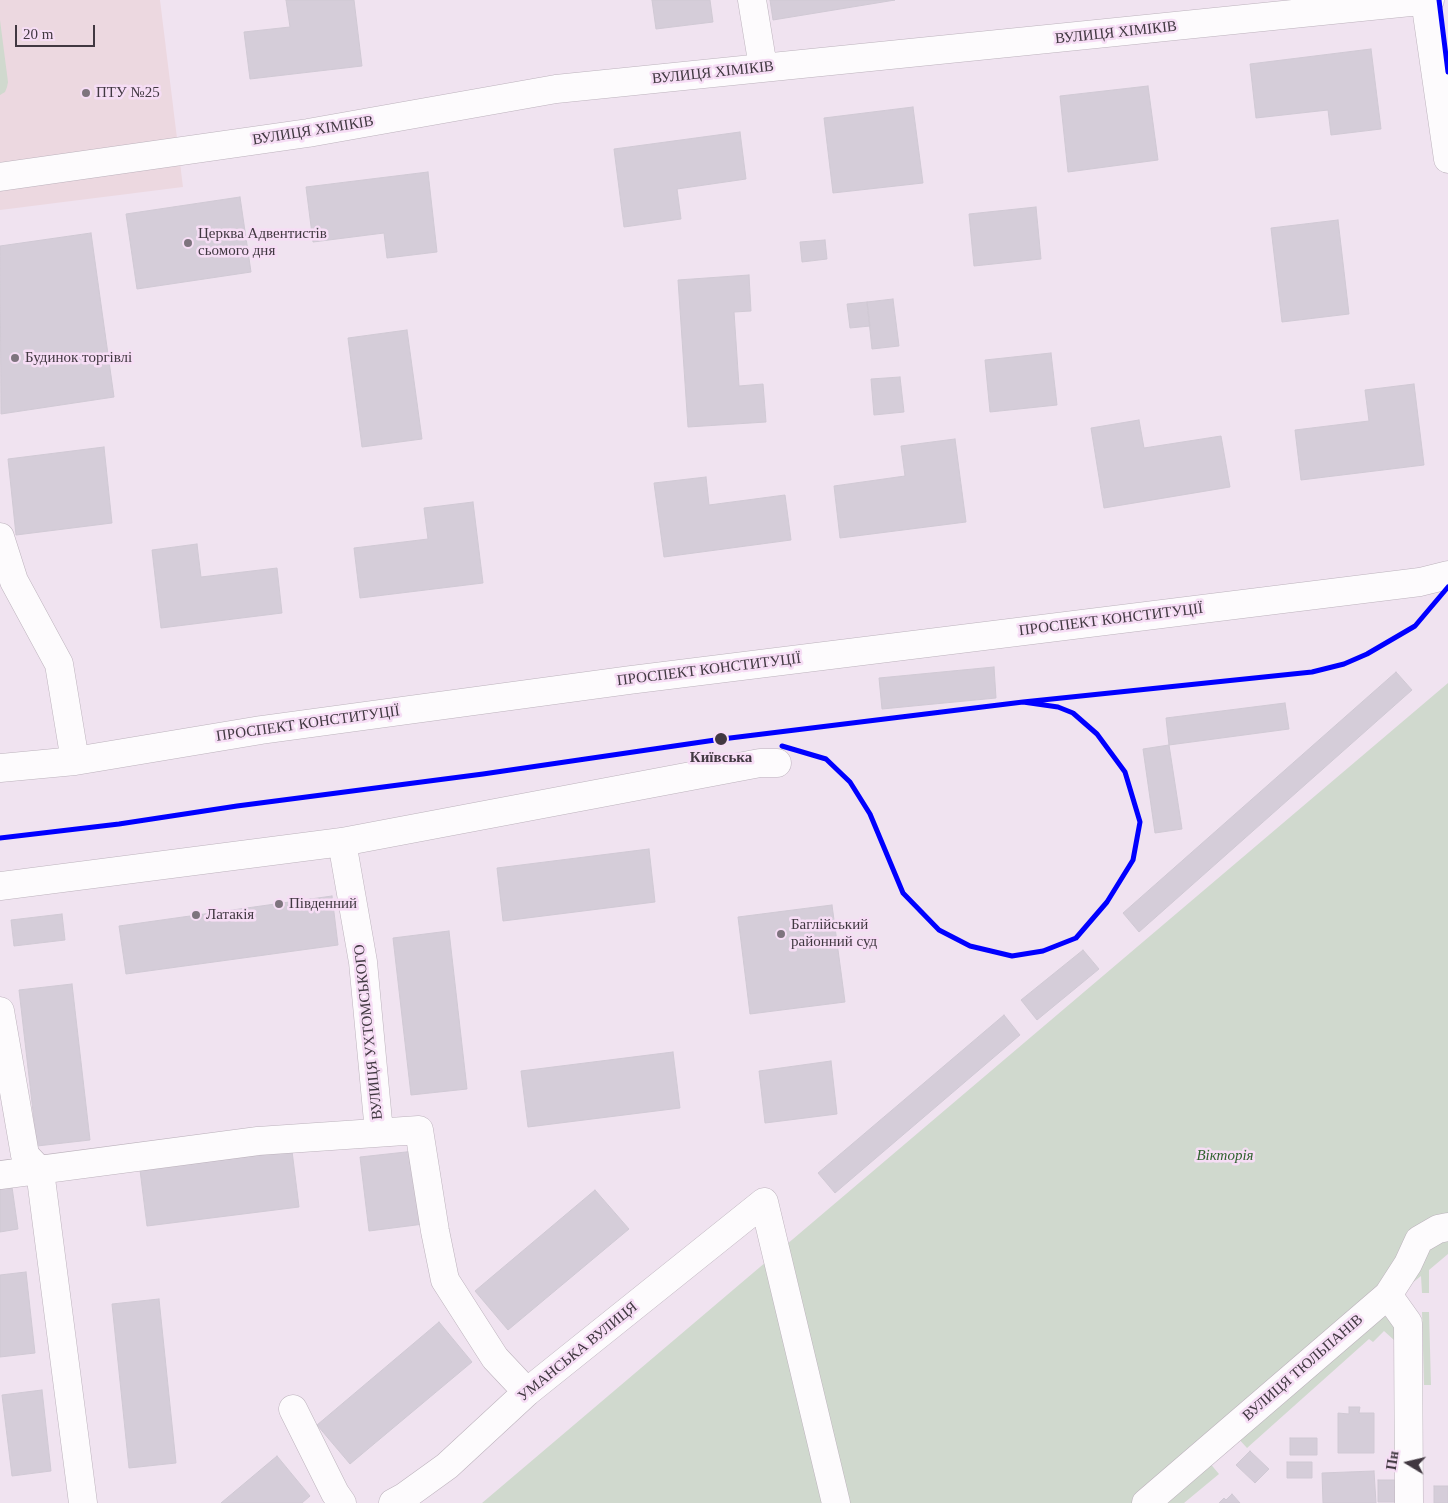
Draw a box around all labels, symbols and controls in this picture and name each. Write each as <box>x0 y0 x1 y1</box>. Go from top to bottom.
scale bar <box>18 15 98 47</box>
street label: ВУЛИЦЯ ХІМІКІВ <box>1054 18 1178 48</box>
text: 20 m <box>23 26 53 42</box>
street label: ВУЛИЦЯ ХІМІКІВ <box>651 58 775 88</box>
place label: ПТУ №25 <box>96 84 160 102</box>
marker: ПТУ №25 <box>80 87 92 99</box>
street label: ВУЛИЦЯ ХІМІКІВ <box>251 113 375 149</box>
place label: Церква Адвентистів сьомого дня <box>198 225 327 260</box>
marker: Церква Адвентистів сьомого дня <box>182 237 194 249</box>
place label: Будинок торгівлі <box>25 349 132 367</box>
marker: Будинок торгівлі <box>9 352 21 364</box>
street label: ПРОСПЕКТ КОНСТИТУЦІЇ <box>1018 600 1204 640</box>
street label: ПРОСПЕКТ КОНСТИТУЦІЇ <box>616 650 802 690</box>
street label: ПРОСПЕКТ КОНСТИТУЦІЇ <box>215 702 401 746</box>
marker: Київська <box>713 731 729 747</box>
place label: Київська <box>690 749 752 767</box>
place label: Південний <box>289 895 357 913</box>
marker: Південний <box>273 898 285 910</box>
place label: Латакія <box>206 906 254 924</box>
marker: Латакія <box>190 909 202 921</box>
place label: Баглійський районний суд <box>791 916 877 951</box>
marker: Баглійський районний суд <box>775 928 787 940</box>
street label: ВУЛИЦЯ УХТОМСЬКОГО <box>351 943 387 1121</box>
park label: Вікторія <box>1196 1147 1254 1165</box>
street label: УМАНСЬКА ВУЛИЦЯ <box>515 1298 641 1406</box>
street label: ВУЛИЦЯ ТЮЛЬПАНІВ <box>1239 1311 1367 1425</box>
north arrow <box>1383 1438 1433 1488</box>
text: Пн <box>1384 1450 1402 1471</box>

